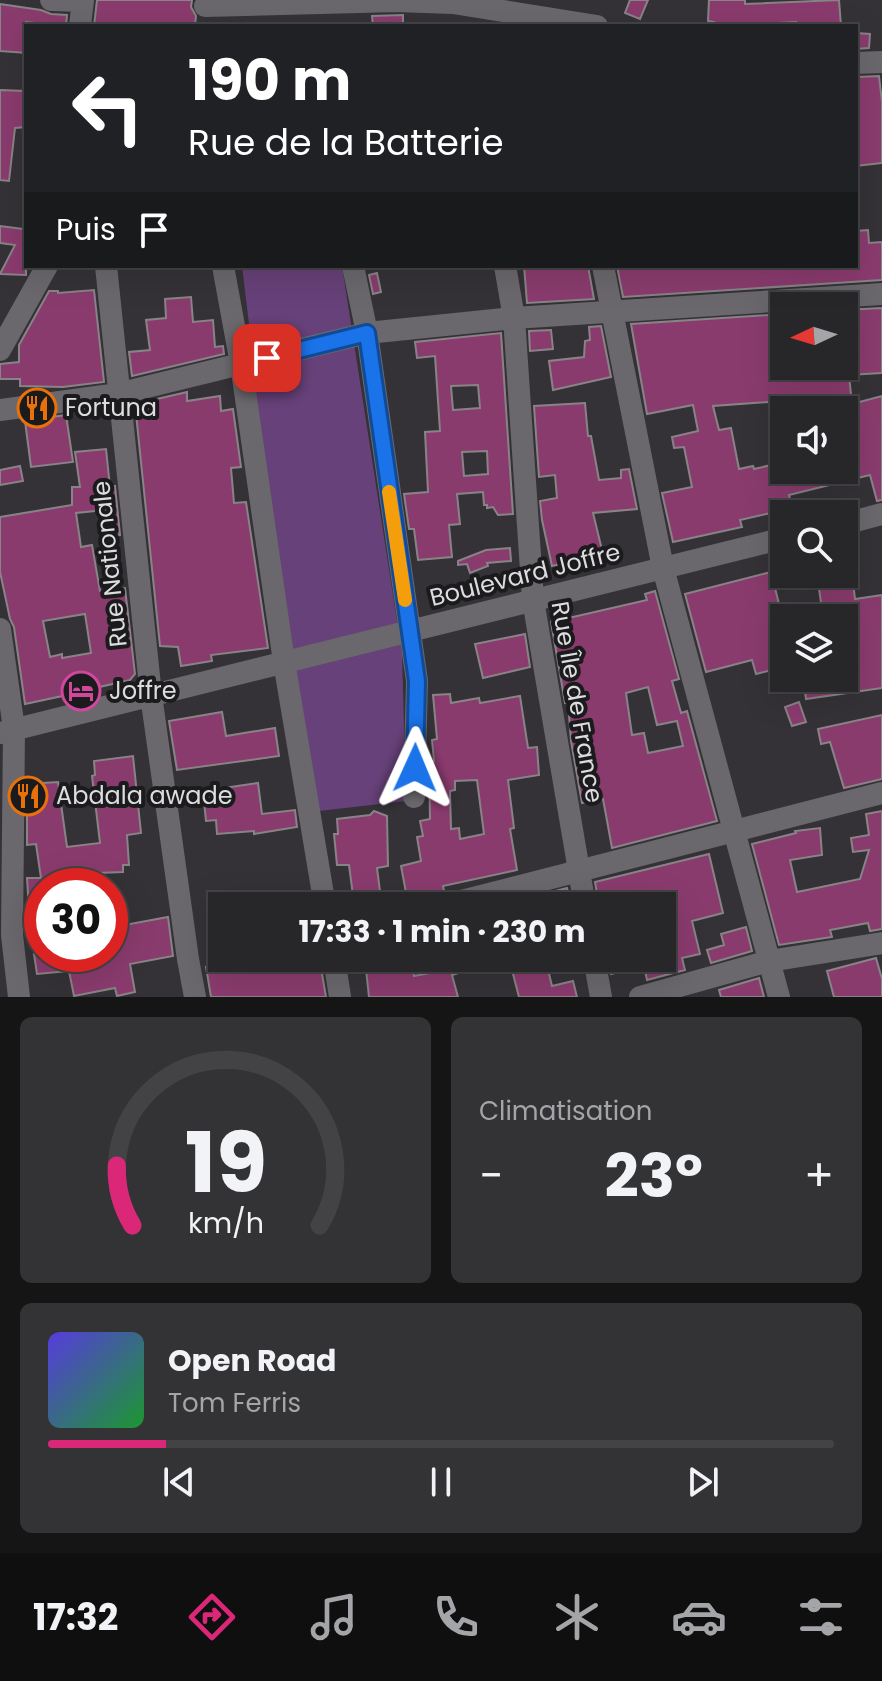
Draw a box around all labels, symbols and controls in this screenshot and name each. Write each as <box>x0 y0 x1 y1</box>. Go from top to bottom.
text: 190 m <box>188 41 351 120</box>
icon: left <box>56 56 160 160</box>
text: Rue de la Batterie <box>188 117 503 168</box>
text: Puis <box>56 208 116 251</box>
icon: arrive <box>132 208 176 252</box>
north arrow <box>770 292 858 380</box>
map controls <box>770 292 858 692</box>
pin <box>233 324 301 392</box>
icon: arrive <box>245 336 289 380</box>
restaurant icon: Fortuna <box>16 387 58 429</box>
place label: Fortuna <box>65 391 157 424</box>
button: sound <box>770 396 858 484</box>
street label: Rue Nationale <box>84 479 135 649</box>
button: search <box>770 500 858 588</box>
street label: Boulevard Joffre <box>426 535 624 614</box>
street label: Rue Île de France <box>544 599 611 805</box>
button: layers <box>770 604 858 692</box>
hotel icon: Joffre <box>60 670 102 712</box>
place label: Joffre <box>109 674 177 707</box>
position arrow <box>373 726 457 810</box>
restaurant icon: Abdala awade <box>7 775 49 817</box>
place label: Abdala awade <box>56 779 233 812</box>
speed limit sign: 30 <box>24 868 128 972</box>
text: 17:33 · 1 min · 230 m <box>299 910 585 953</box>
text: Climatisation <box>479 1093 652 1129</box>
text: 19 <box>184 1105 267 1221</box>
text: 23° <box>604 1134 703 1218</box>
text: − <box>479 1145 503 1206</box>
text: + <box>804 1145 834 1206</box>
text: km/h <box>187 1203 264 1243</box>
text: Open Road <box>168 1339 336 1382</box>
text: Tom Ferris <box>168 1385 301 1421</box>
icon: previous <box>157 1460 201 1504</box>
icon: pause <box>419 1460 463 1504</box>
icon: next <box>681 1460 725 1504</box>
icon: directions <box>184 1589 240 1645</box>
icon: music <box>306 1589 362 1645</box>
icon: phone <box>428 1589 484 1645</box>
icon: climate <box>549 1589 605 1645</box>
icon: car <box>671 1589 727 1645</box>
icon: filters <box>793 1589 849 1645</box>
text: 17:32 <box>33 1592 118 1643</box>

